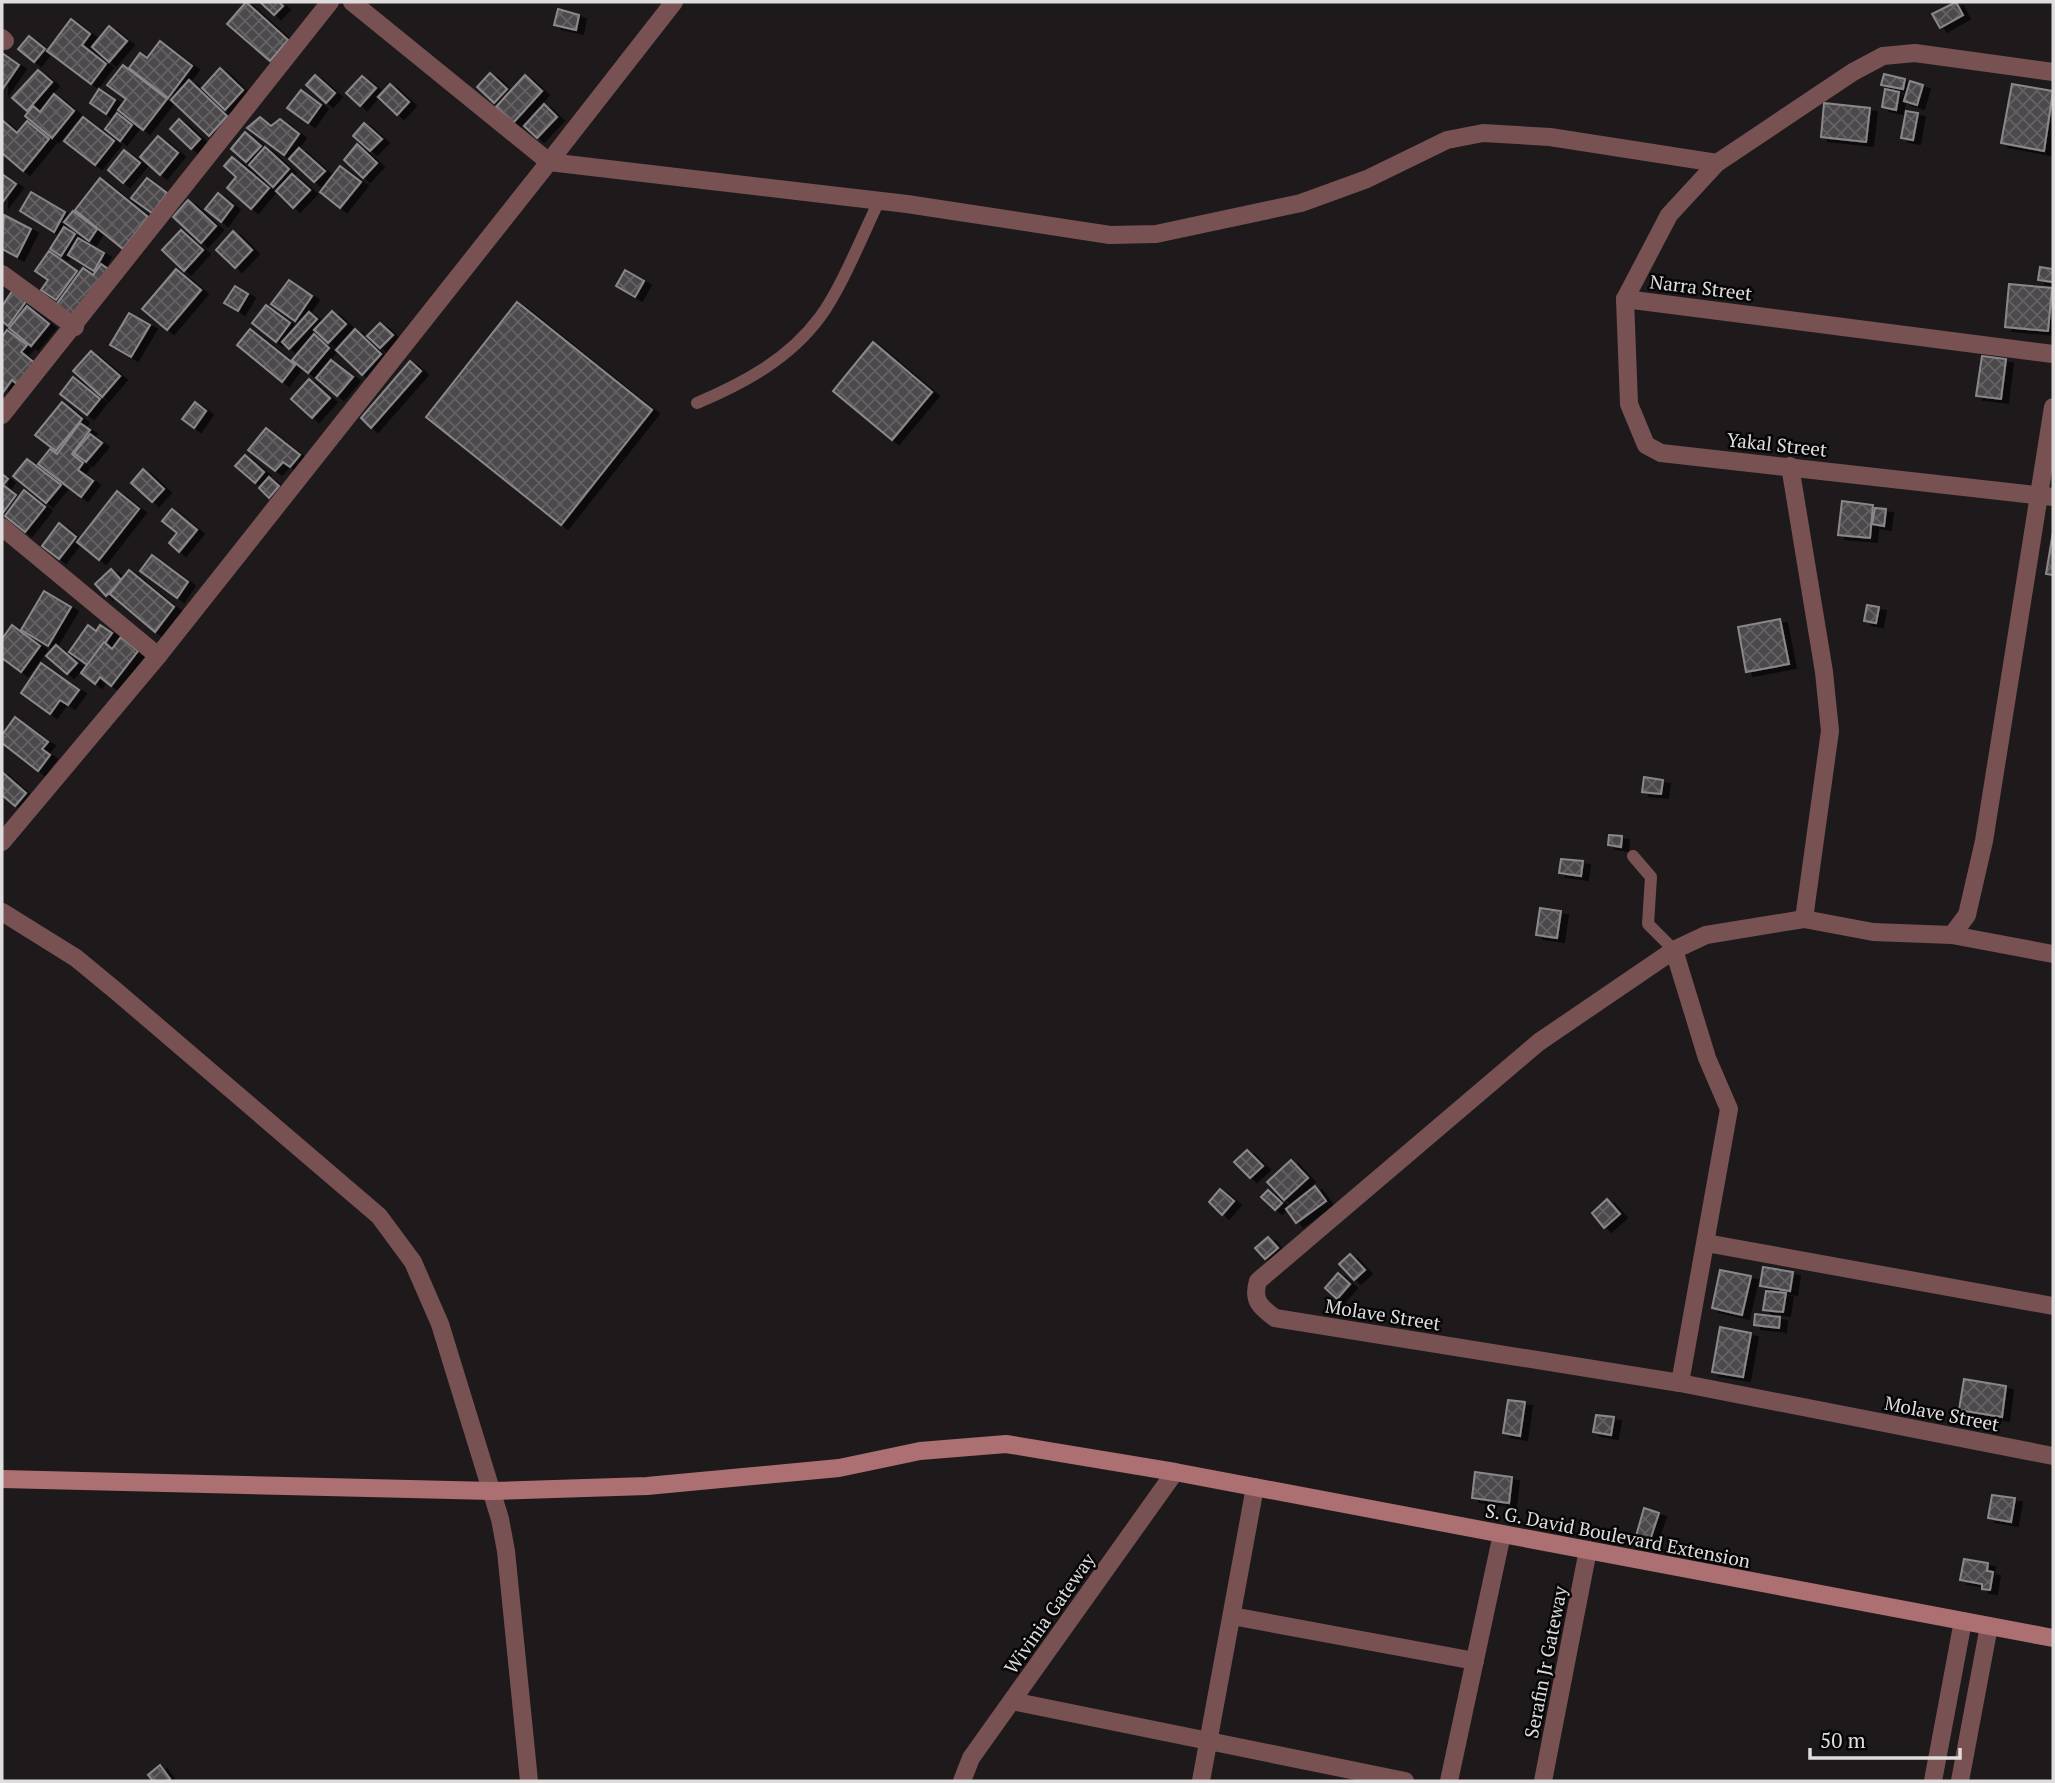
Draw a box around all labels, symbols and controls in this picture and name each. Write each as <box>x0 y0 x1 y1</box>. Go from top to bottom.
street label: Narra Street <box>1648 268 1754 306</box>
street label: Yakal Street <box>1726 426 1828 462</box>
street label: Molave Street <box>1324 1293 1442 1335</box>
street label: Molave Street <box>1882 1390 2002 1436</box>
street label: S. G. David Boulevard Extension <box>1483 1497 1753 1573</box>
street label: Wivinia Gateway <box>998 1547 1100 1678</box>
street label: Serafin Jr Gateway <box>1518 1583 1572 1740</box>
scale bar <box>1810 1716 1960 1760</box>
text: 50 m <box>1820 1726 1866 1754</box>

